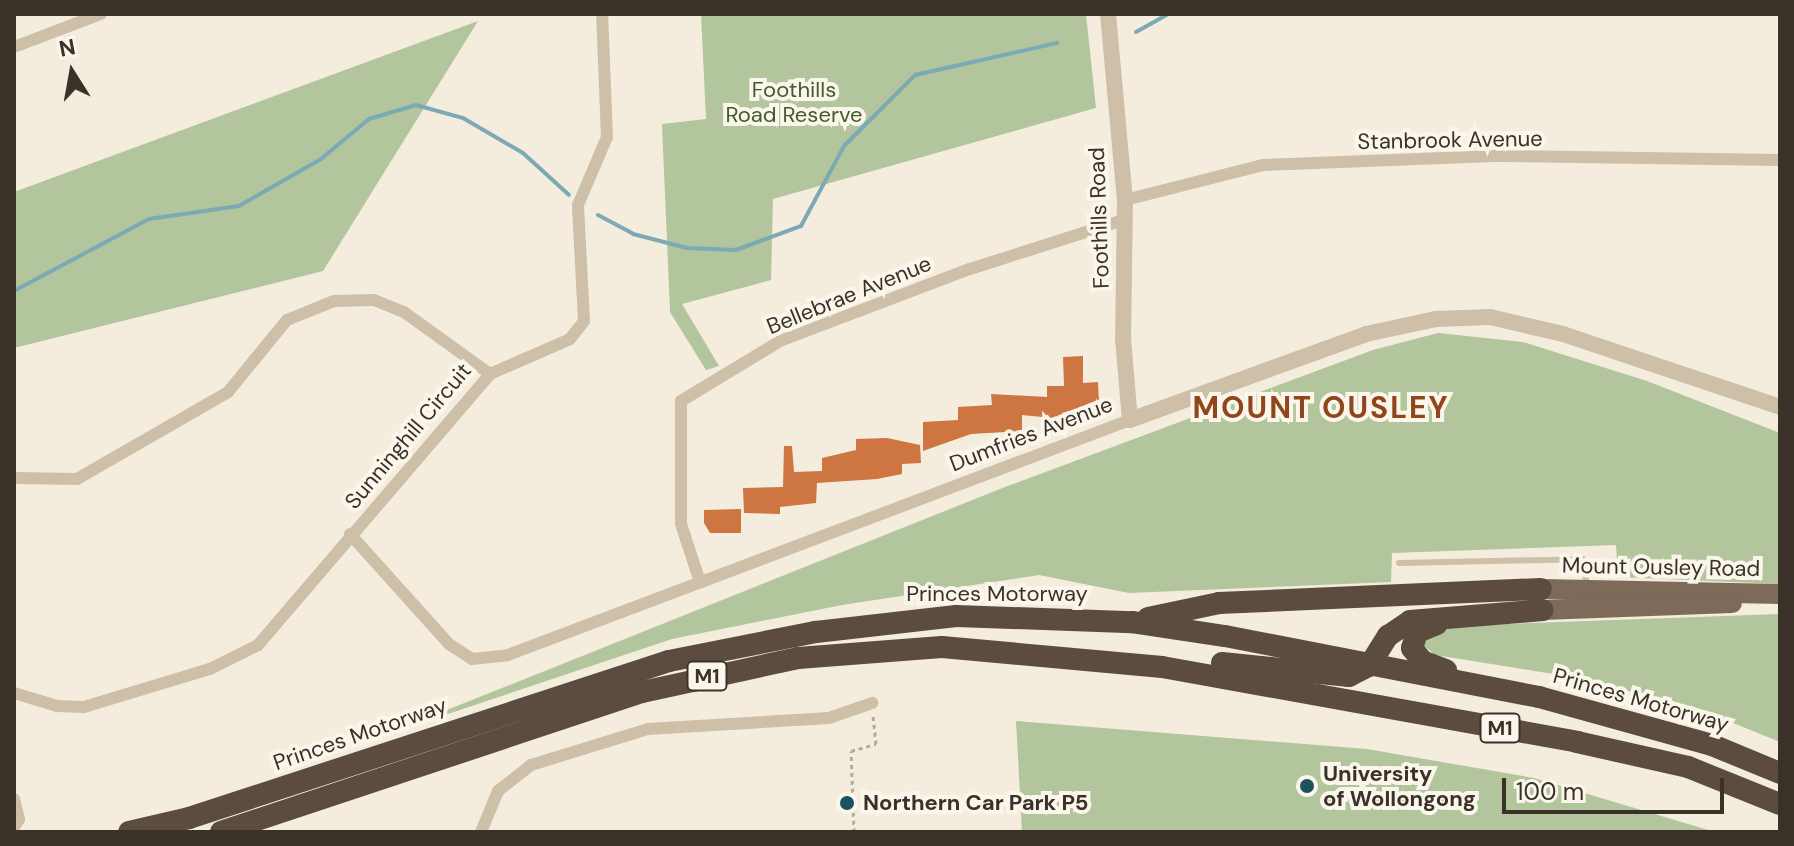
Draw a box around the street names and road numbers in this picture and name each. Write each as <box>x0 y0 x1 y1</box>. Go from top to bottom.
street label: Stanbrook Avenue <box>1357 125 1543 155</box>
street label: Foothills Road <box>1083 147 1115 289</box>
street label: Bellebrae Avenue <box>763 250 935 340</box>
street label: Sunninghill Circuit <box>339 358 477 514</box>
street label: Dumfries Avenue <box>946 391 1116 477</box>
street label: Mount Ousley Road <box>1562 552 1760 582</box>
street label: Princes Motorway <box>906 581 1088 607</box>
road number: M1 <box>685 660 729 692</box>
street label: Princes Motorway <box>1550 662 1732 738</box>
street label: Princes Motorway <box>270 692 450 776</box>
road number: M1 <box>1478 712 1522 744</box>

